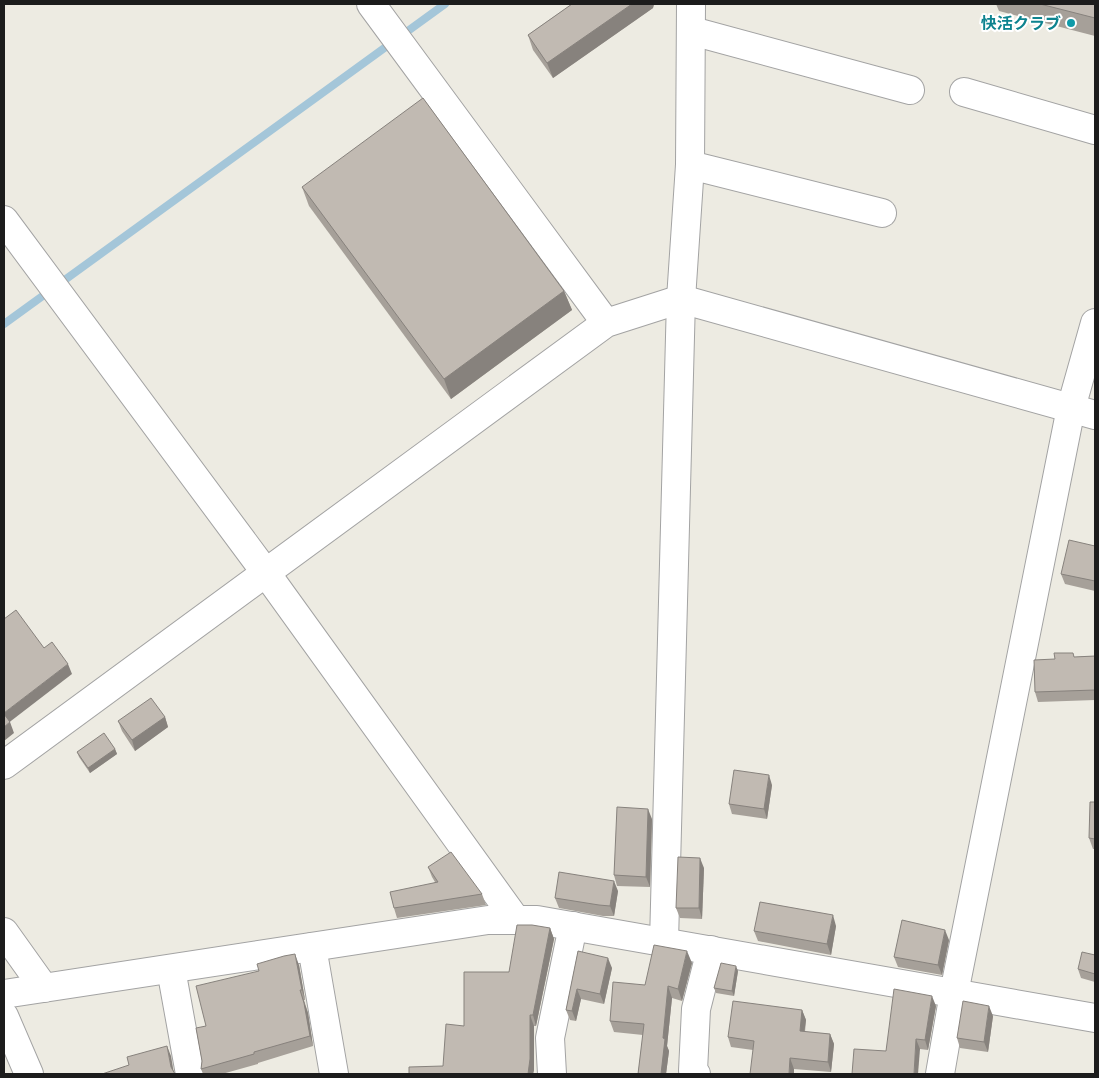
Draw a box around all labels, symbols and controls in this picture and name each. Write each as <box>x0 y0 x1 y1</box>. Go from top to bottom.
place label: 快活クラブ <box>981 14 1061 33</box>
marker: 快活クラブ <box>1065 17 1077 29</box>

